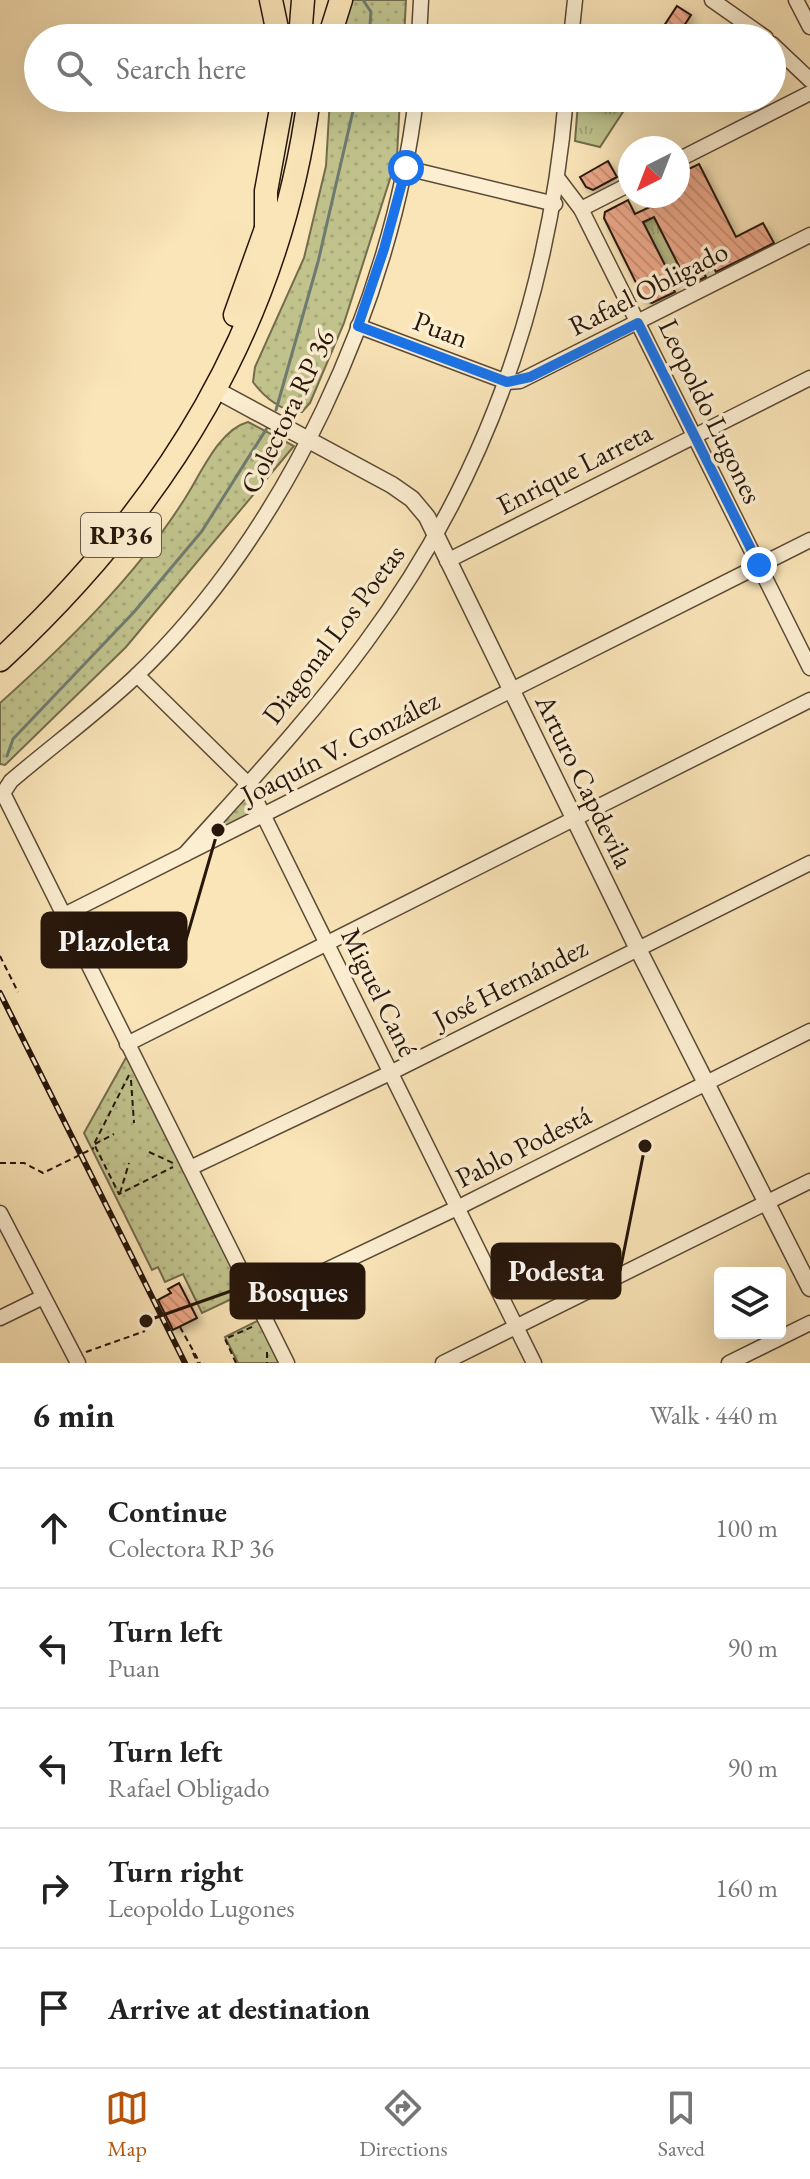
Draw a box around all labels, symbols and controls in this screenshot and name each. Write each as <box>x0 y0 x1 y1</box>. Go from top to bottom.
search box <box>24 24 786 112</box>
icon: search <box>52 46 96 90</box>
text: Search here <box>116 49 246 88</box>
north arrow <box>618 136 690 208</box>
route start <box>388 150 424 186</box>
street label: Rafael Obligado <box>562 232 734 344</box>
street label: Puan <box>408 302 474 356</box>
street label: Leopoldo Lugones <box>651 313 771 509</box>
street label: Colectora RP 36 <box>232 323 342 499</box>
street label: Enrique Larreta <box>490 413 659 523</box>
road number: RP36 <box>81 513 161 557</box>
street label: Diagonal Los Poetas <box>254 537 412 731</box>
route end <box>741 547 777 583</box>
street label: Joaquín V. González <box>233 681 446 813</box>
street label: Arturo Capdevila <box>527 687 643 874</box>
callout: Plazoleta <box>42 913 186 967</box>
text: Plazoleta <box>58 921 171 960</box>
street label: Miguel Cané <box>333 922 427 1062</box>
street label: José Hernández <box>425 929 594 1038</box>
street label: Pablo Podestá <box>449 1096 598 1196</box>
callout: Podesta <box>492 1244 620 1298</box>
text: Podesta <box>508 1251 605 1290</box>
callout: Bosques <box>231 1264 364 1318</box>
map controls <box>714 1267 786 1339</box>
button: layers <box>714 1267 786 1339</box>
text: Bosques <box>248 1272 348 1311</box>
text: 6 min <box>32 1393 115 1437</box>
text: Walk · 440 m <box>650 1398 778 1432</box>
text: Continue <box>108 1492 227 1531</box>
icon: ahead <box>32 1506 76 1550</box>
text: 100 m <box>715 1511 778 1545</box>
text: Colectora RP 36 <box>108 1531 274 1565</box>
text: Turn left <box>108 1612 222 1651</box>
icon: left <box>32 1626 76 1670</box>
text: 90 m <box>728 1631 778 1665</box>
text: Puan <box>108 1651 160 1685</box>
text: Turn left <box>108 1732 222 1771</box>
icon: left <box>32 1746 76 1790</box>
text: 90 m <box>728 1751 778 1785</box>
text: Rafael Obligado <box>108 1771 270 1805</box>
text: Turn right <box>108 1852 244 1891</box>
icon: right <box>32 1866 76 1910</box>
text: 160 m <box>715 1871 778 1905</box>
text: Leopoldo Lugones <box>108 1891 295 1925</box>
icon: arrive <box>32 1986 76 2030</box>
text: Arrive at destination <box>108 1989 370 2028</box>
tab: Map <box>105 2086 149 2163</box>
tab: Directions <box>359 2086 448 2163</box>
tab: Saved <box>658 2086 705 2163</box>

